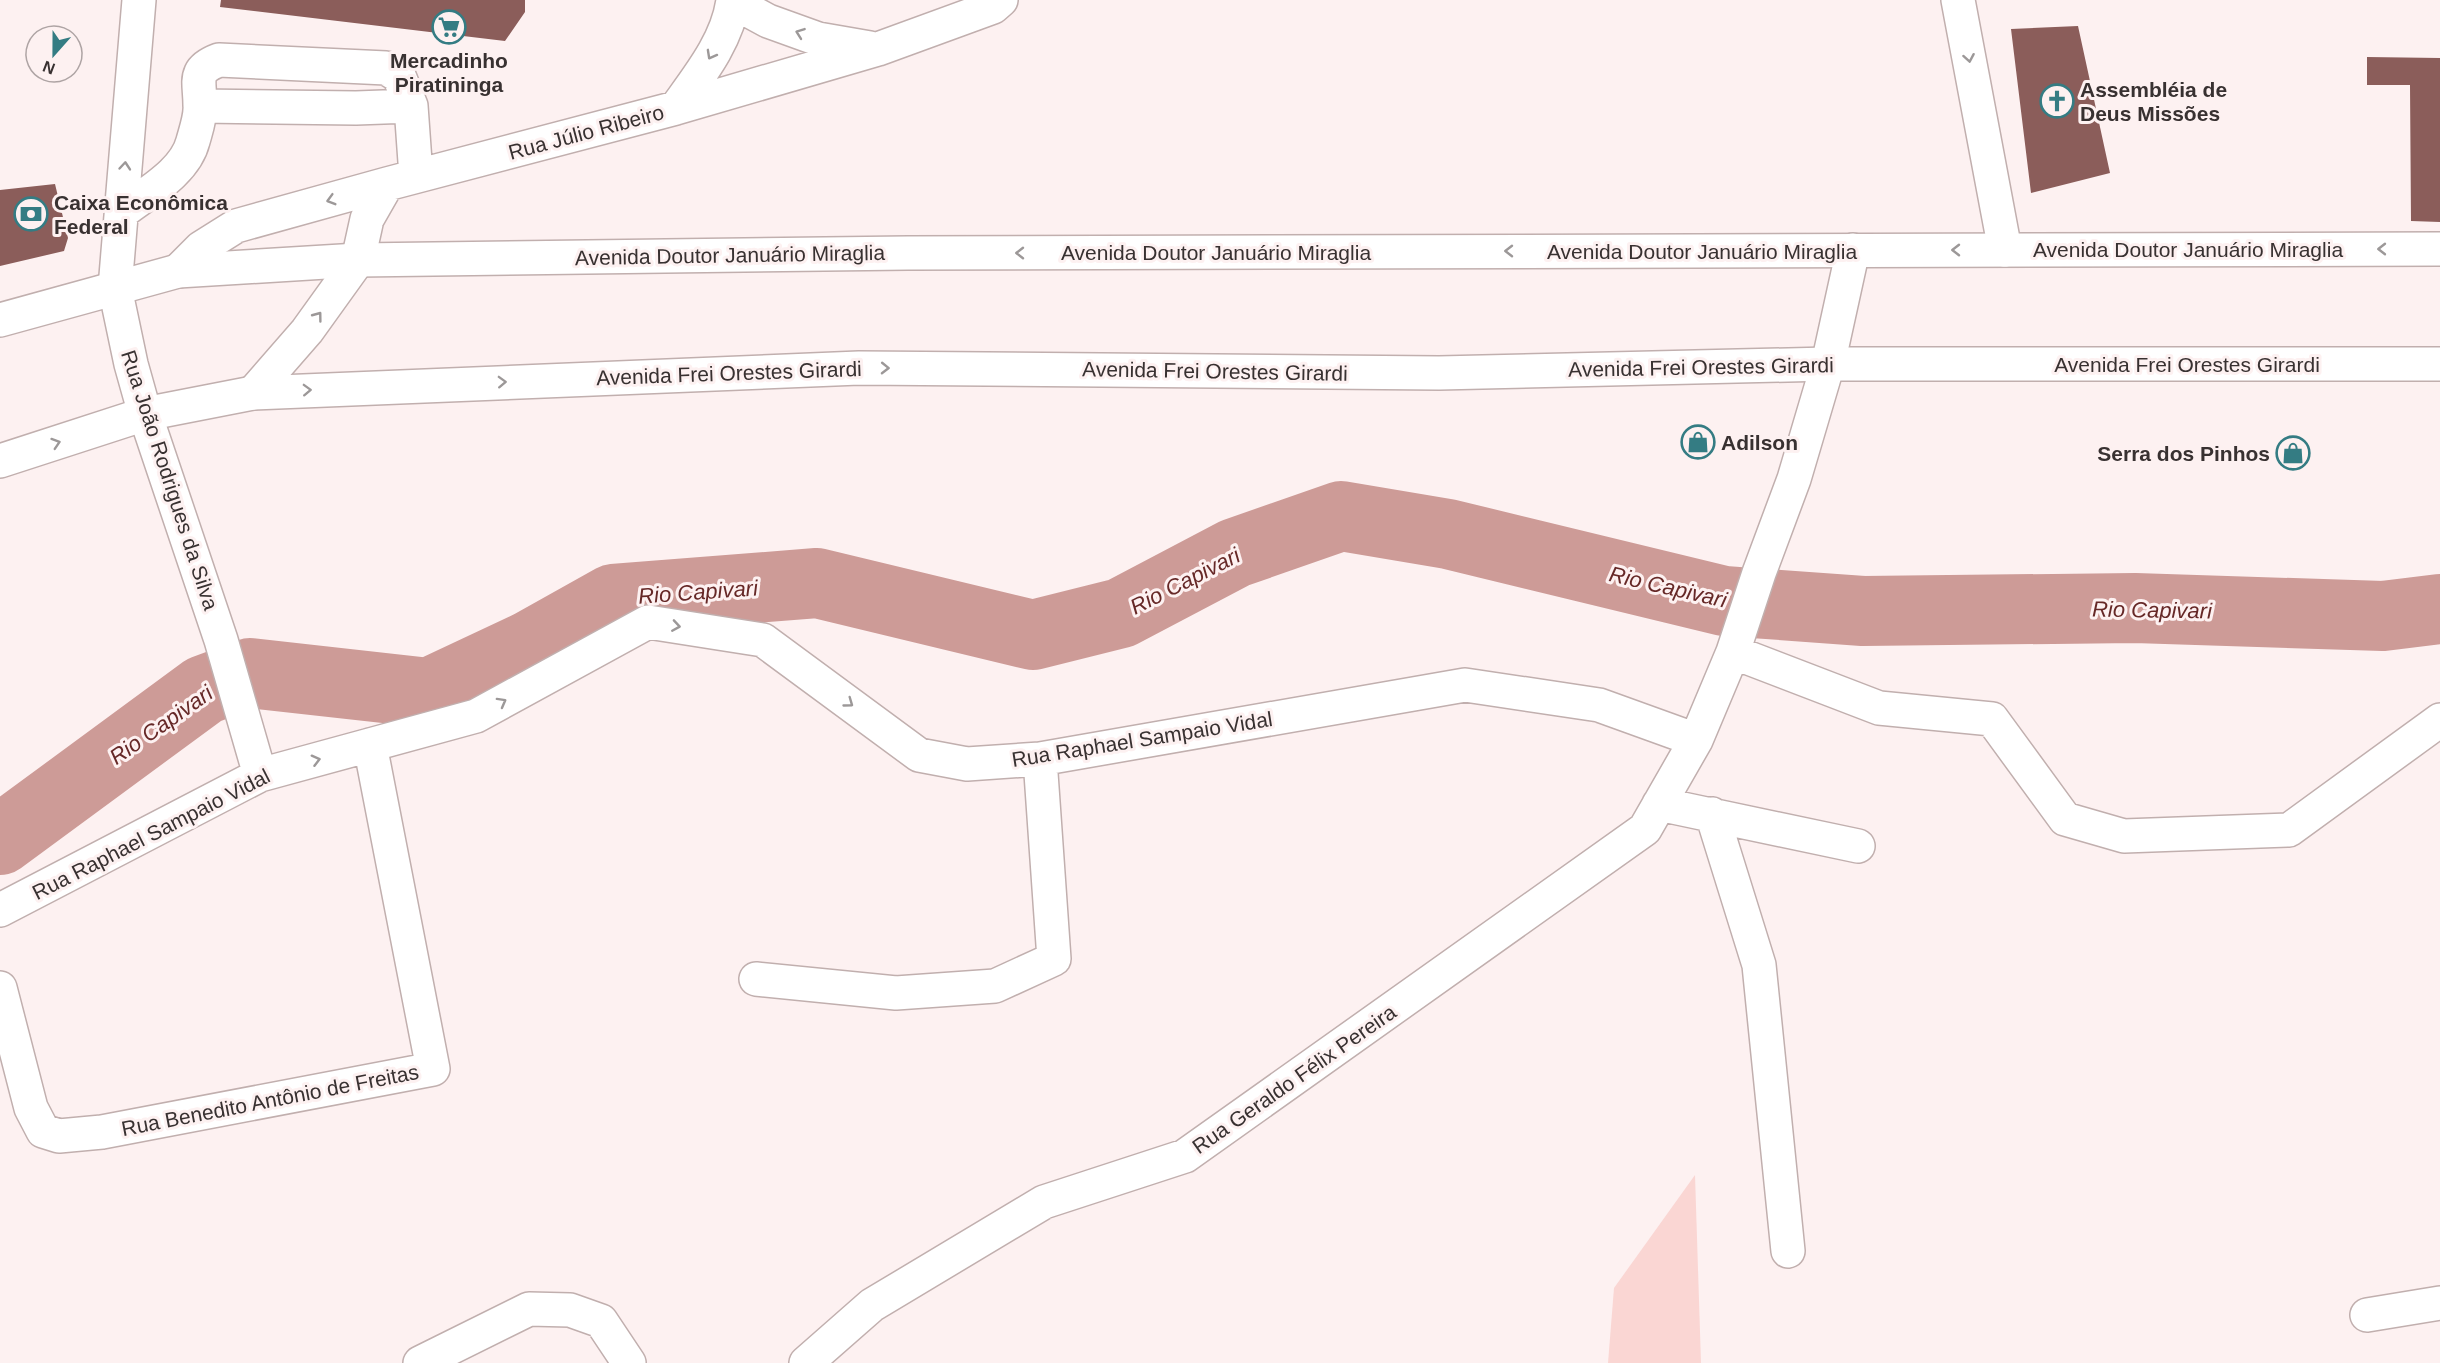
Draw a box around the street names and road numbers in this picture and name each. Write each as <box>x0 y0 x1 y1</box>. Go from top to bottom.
street label: Rua Júlio Ribeiro <box>506 100 666 164</box>
street label: Avenida Doutor Januário Miraglia <box>2033 238 2343 261</box>
street label: Avenida Doutor Januário Miraglia <box>1547 240 1857 263</box>
street label: Avenida Doutor Januário Miraglia <box>575 241 886 269</box>
street label: Avenida Doutor Januário Miraglia <box>1061 241 1371 264</box>
street label: Rua João Rodrigues da Silva <box>117 347 223 613</box>
street label: Avenida Frei Orestes Girardi <box>1568 353 1834 381</box>
street label: Avenida Frei Orestes Girardi <box>2054 353 2320 376</box>
street label: Avenida Frei Orestes Girardi <box>596 357 862 389</box>
street label: Avenida Frei Orestes Girardi <box>1082 357 1348 385</box>
street label: Rua Raphael Sampaio Vidal <box>1010 707 1274 771</box>
street label: Rua Raphael Sampaio Vidal <box>28 764 274 904</box>
street label: Rua Geraldo Félix Pereira <box>1188 1000 1400 1158</box>
street label: Rua Benedito Antônio de Freitas <box>119 1060 421 1140</box>

